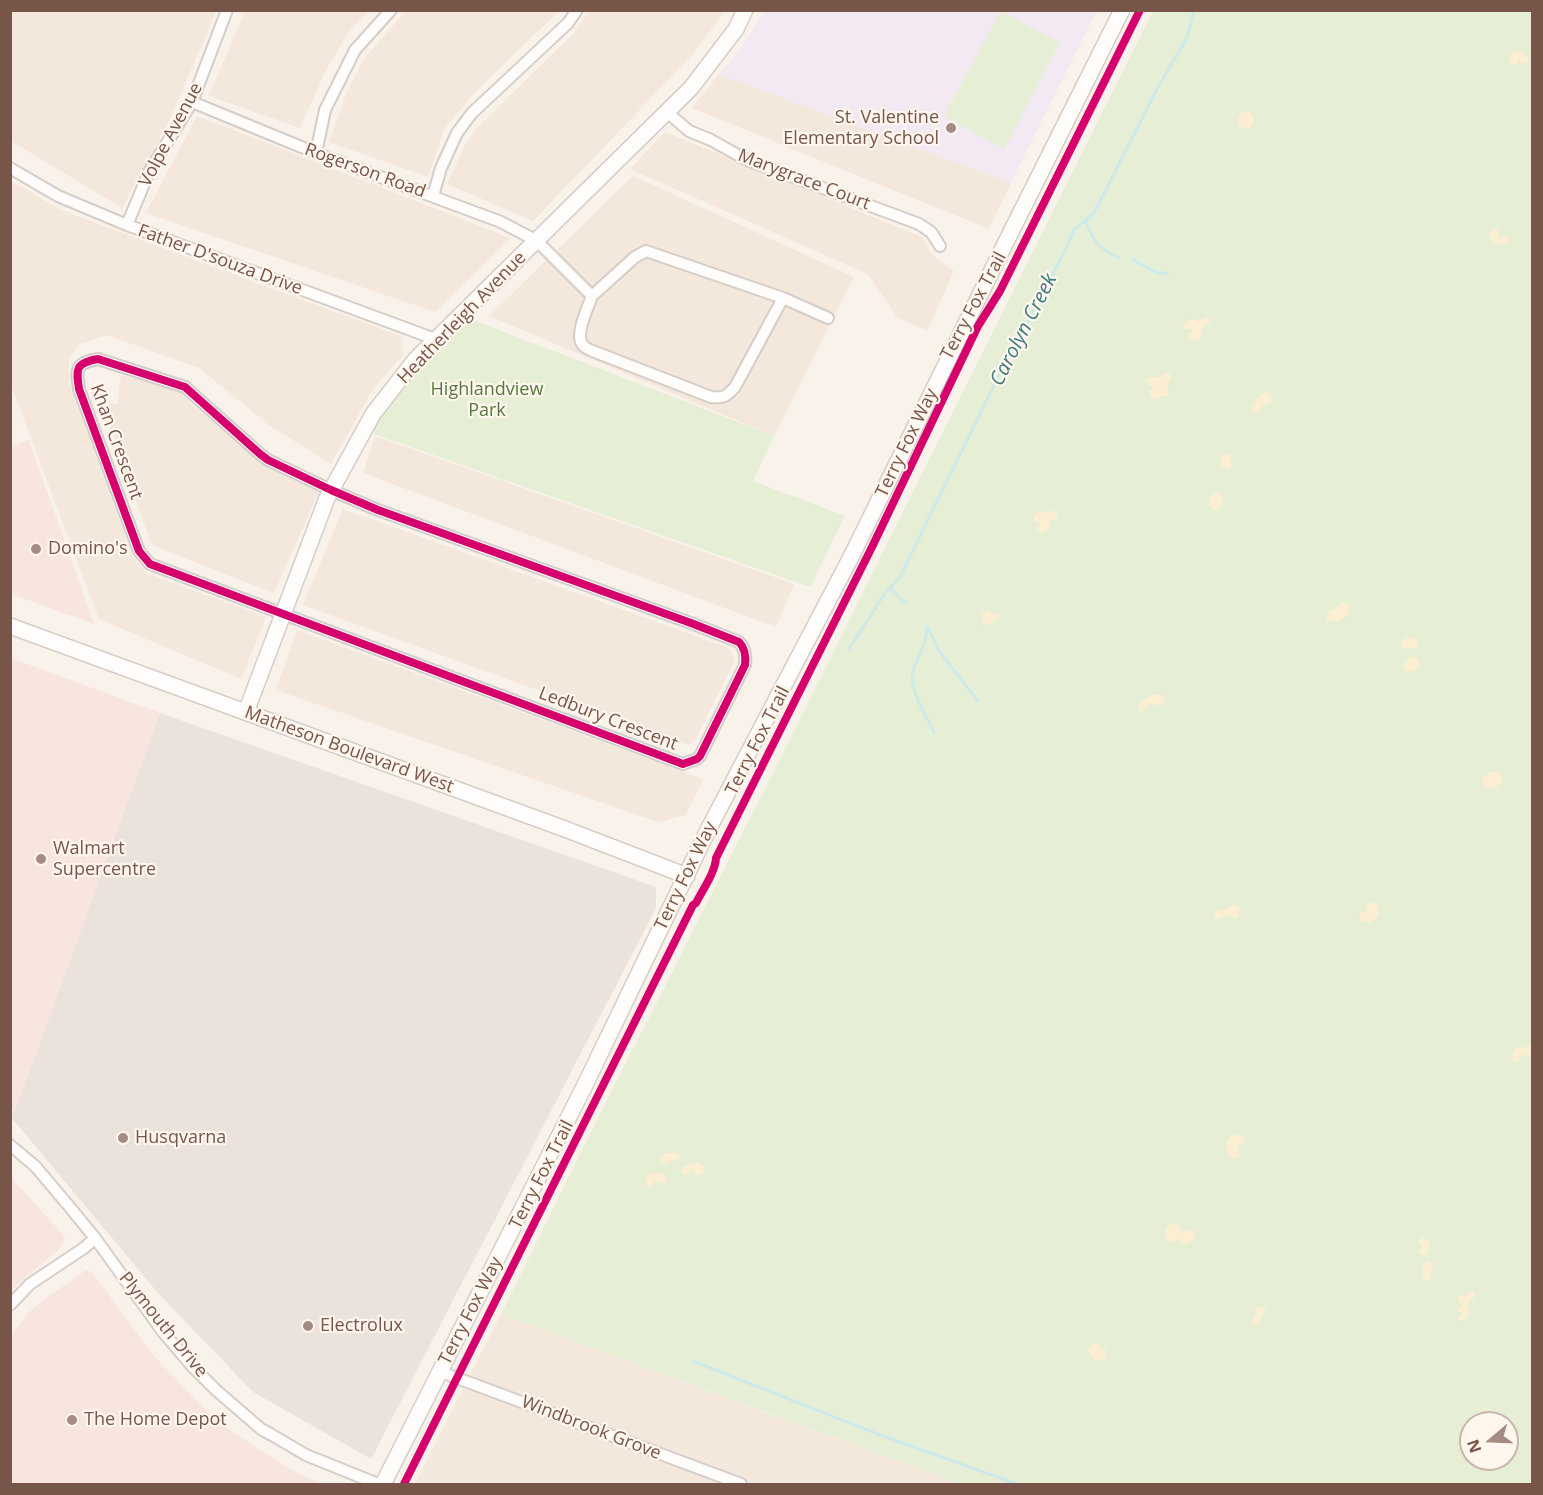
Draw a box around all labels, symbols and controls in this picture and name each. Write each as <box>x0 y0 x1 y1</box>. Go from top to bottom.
street label: Volpe Avenue <box>135 79 207 191</box>
place label: St. Valentine Elementary School <box>783 107 939 150</box>
marker: St. Valentine Elementary School <box>944 121 958 135</box>
street label: Rogerson Road <box>302 139 428 203</box>
street label: Marygrace Court <box>735 145 873 215</box>
street label: Father D'souza Drive <box>135 220 305 300</box>
street label: Heatherleigh Avenue <box>393 247 531 389</box>
street label: Terry Fox Trail <box>937 248 1011 364</box>
water label: Carolyn Creek <box>985 270 1063 390</box>
park label: Highlandview Park <box>431 379 543 422</box>
street label: Khan Crescent <box>85 381 147 503</box>
street label: Terry Fox Way <box>871 385 943 501</box>
place label: Domino's <box>48 538 127 560</box>
marker: Domino's <box>29 542 43 556</box>
street label: Ledbury Crescent <box>535 683 681 755</box>
street label: Terry Fox Trail <box>721 683 795 799</box>
street label: Matheson Boulevard West <box>242 702 456 798</box>
street label: Terry Fox Way <box>650 818 722 934</box>
place label: Walmart Supercentre <box>53 838 156 880</box>
marker: Walmart Supercentre <box>34 852 48 866</box>
street label: Terry Fox Trail <box>505 1117 579 1233</box>
place label: Husqvarna <box>135 1127 226 1149</box>
marker: Husqvarna <box>116 1131 130 1145</box>
street label: Terry Fox Way <box>435 1253 507 1369</box>
street label: Plymouth Drive <box>114 1268 212 1382</box>
place label: Electrolux <box>320 1315 403 1337</box>
marker: Electrolux <box>301 1319 315 1333</box>
street label: Windbrook Grove <box>518 1391 664 1465</box>
place label: The Home Depot <box>84 1409 227 1431</box>
north arrow <box>1459 1411 1519 1471</box>
marker: The Home Depot <box>65 1413 79 1427</box>
text: N <box>1461 1436 1486 1456</box>

